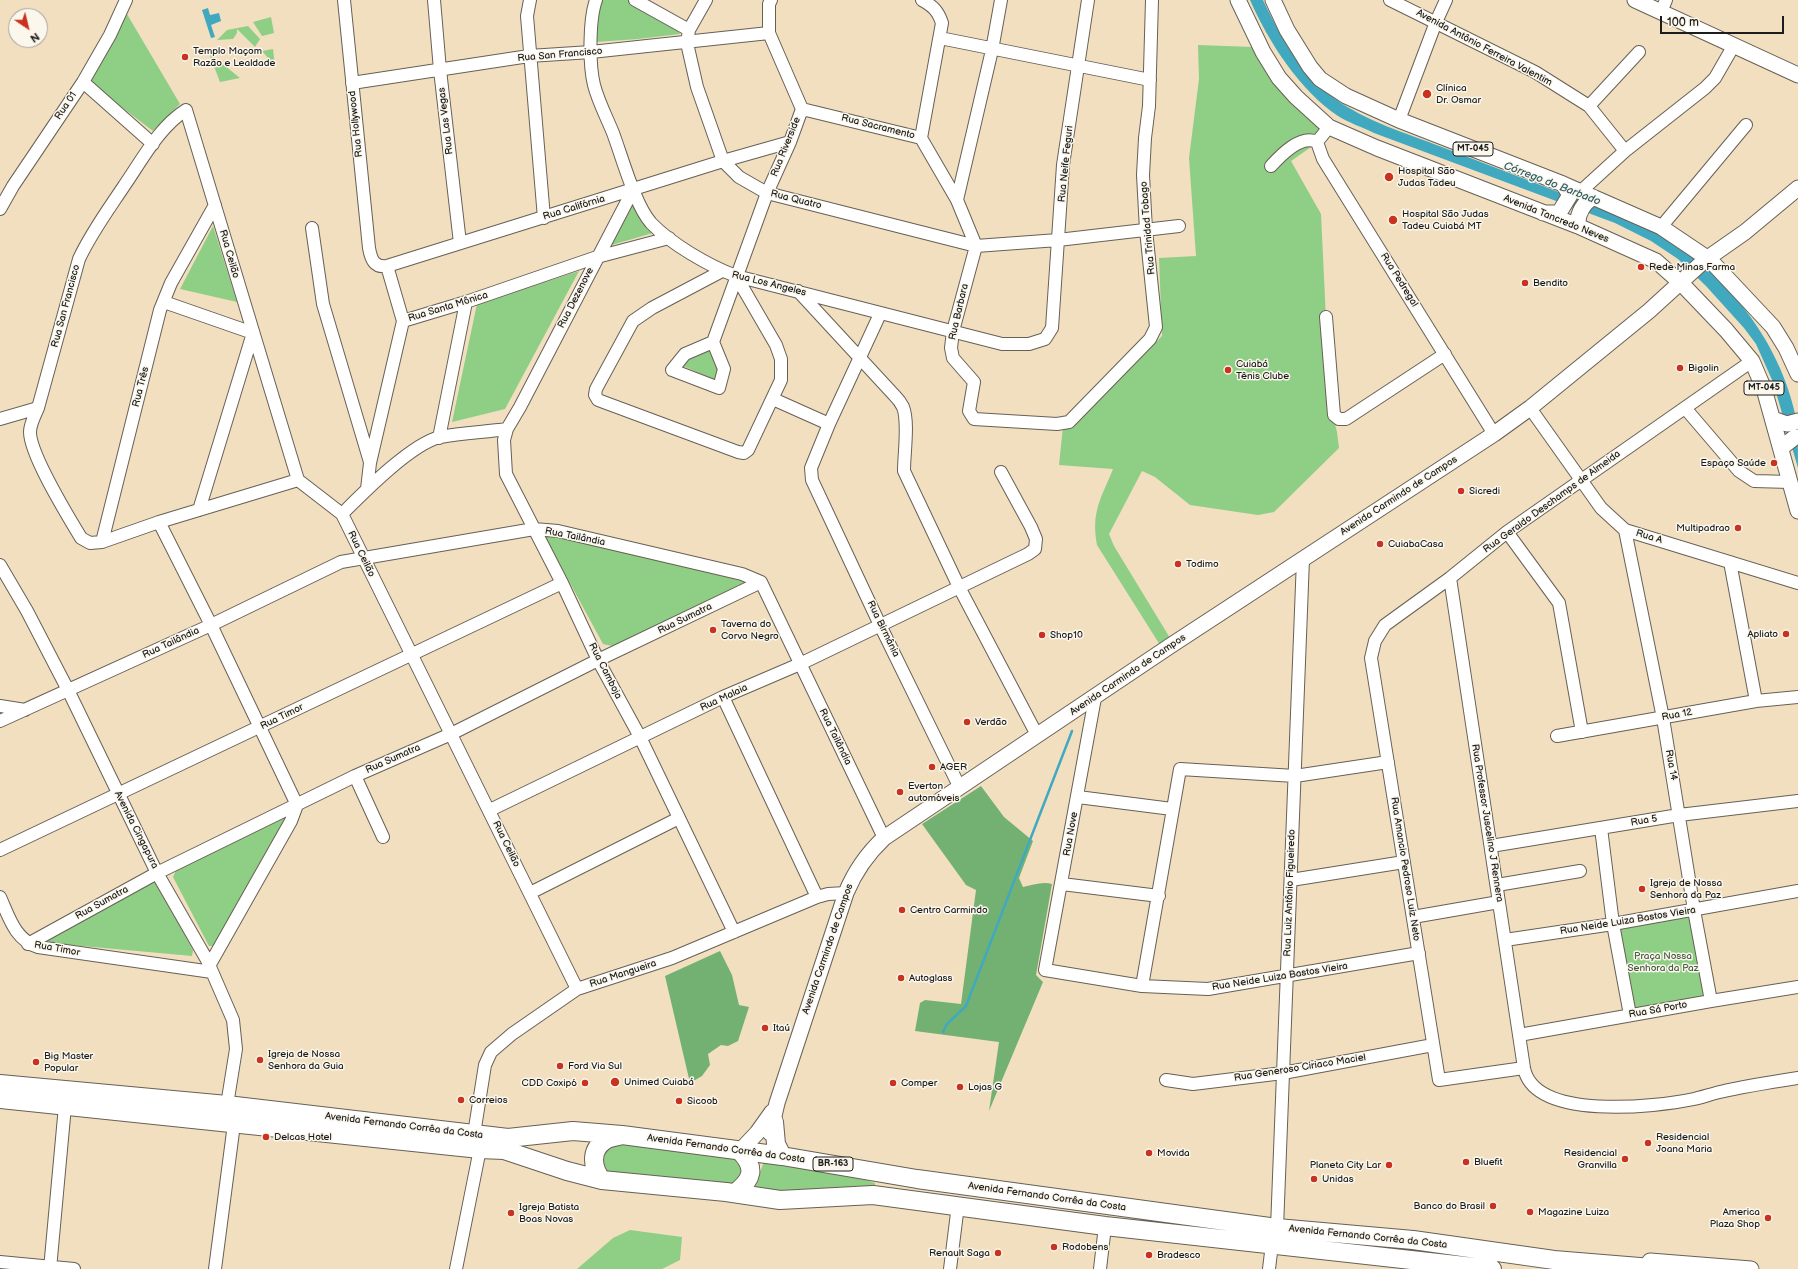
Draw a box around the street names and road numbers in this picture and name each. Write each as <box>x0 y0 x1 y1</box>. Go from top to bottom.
street label: Avenida Antônio Ferreira Valentim <box>1414 7 1554 89</box>
street label: Rua San Francisco <box>517 45 603 65</box>
street label: Rua Las Vegas <box>436 87 456 155</box>
street label: Rua 01 <box>52 90 80 122</box>
street label: Rua Hollywood <box>347 90 365 158</box>
street label: Rua Sacramento <box>840 112 916 142</box>
street label: Rua Riverside <box>769 115 803 179</box>
street label: Rua Neife Feguri <box>1056 125 1076 203</box>
road number: MT-045 <box>1453 142 1493 156</box>
street label: Rua Trinidad Tobago <box>1138 181 1158 275</box>
street label: Rua Quatro <box>769 188 823 212</box>
street label: Avenida Tancredo Neves <box>1502 192 1610 246</box>
street label: Rua Califórnia <box>542 193 606 223</box>
street label: Rua Ceilão <box>216 228 242 280</box>
street label: Rua Pedregal <box>1378 251 1420 309</box>
street label: Rua San Francisco <box>49 263 83 349</box>
street label: Rua Dezenove <box>556 266 596 330</box>
street label: Rua Los Angeles <box>731 269 807 299</box>
street label: Rua Barbara <box>947 283 971 341</box>
street label: Rua Santa Mônica <box>407 289 489 325</box>
street label: Rua Três <box>130 366 152 408</box>
road number: MT-045 <box>1744 381 1784 395</box>
street label: Rua Geraldo Deschamps de Almeida <box>1481 448 1623 556</box>
street label: Avenida Carmindo de Campos <box>1338 454 1460 538</box>
street label: Rua Tailândia <box>544 525 606 549</box>
street label: Rua A <box>1634 527 1664 547</box>
street label: Rua Ceilão <box>345 529 377 579</box>
street label: Rua Birmânia <box>864 599 902 659</box>
street label: Rua Sumatra <box>656 601 714 637</box>
street label: Rua Tailândia <box>141 625 201 661</box>
street label: Avenida Carmindo de Campos <box>1068 632 1188 718</box>
street label: Rua Camboja <box>586 641 624 701</box>
street label: Rua Malaia <box>698 682 750 714</box>
street label: Rua Timor <box>258 701 306 733</box>
street label: Rua 12 <box>1661 706 1693 724</box>
street label: Rua Tailândia <box>816 707 854 767</box>
street label: Rua Sumatra <box>364 742 422 776</box>
street label: Rua Professor Juscelino J Rennera <box>1469 743 1505 903</box>
street label: Rua 14 <box>1662 749 1680 781</box>
street label: Avenida Cingapura <box>111 789 161 871</box>
street label: Rua Amancio Pedroso Luiz Neto <box>1388 796 1422 942</box>
street label: Rua Nove <box>1061 811 1081 857</box>
street label: Rua 5 <box>1630 813 1658 829</box>
street label: Rua Ceilão <box>490 819 522 869</box>
street label: Rua Luiz Antônio Figueiredo <box>1282 829 1298 957</box>
street label: Avenida Carmindo de Campos <box>800 882 856 1016</box>
street label: Rua Sumatra <box>73 884 131 922</box>
street label: Rua Neide Luiza Bastos Vieira <box>1559 904 1697 938</box>
street label: Rua Timor <box>33 939 81 959</box>
street label: Rua Mangueira <box>588 958 658 990</box>
street label: Rua Neide Luiza Bastos Vieira <box>1211 960 1349 994</box>
street label: Rua Sá Porto <box>1628 999 1688 1021</box>
street label: Rua Generoso Ciriaco Maciel <box>1233 1052 1367 1084</box>
street label: Avenida Fernando Corrêa da Costa <box>324 1110 484 1142</box>
street label: Avenida Fernando Corrêa da Costa <box>646 1132 806 1166</box>
road number: BR-163 <box>813 1157 853 1171</box>
street label: Avenida Fernando Corrêa da Costa <box>967 1180 1127 1214</box>
street label: Avenida Fernando Corrêa da Costa <box>1288 1223 1448 1251</box>

